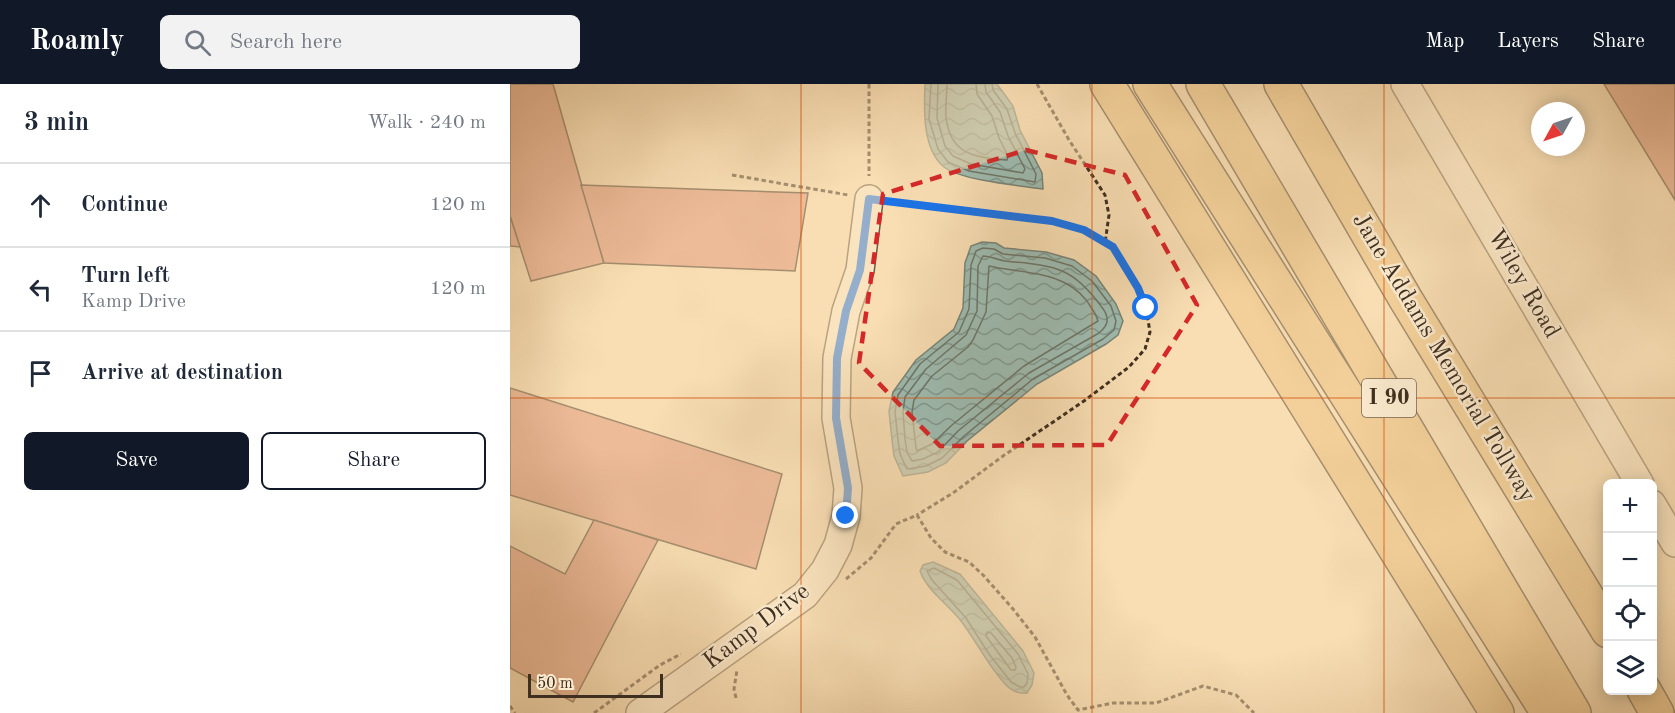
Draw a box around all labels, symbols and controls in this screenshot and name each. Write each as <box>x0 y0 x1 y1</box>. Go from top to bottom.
search box <box>160 15 580 69</box>
icon: search <box>181 26 214 59</box>
text: Roamly <box>30 28 124 56</box>
text: Search here <box>229 31 342 53</box>
text: Map <box>1425 31 1464 52</box>
text: Layers <box>1497 31 1559 52</box>
text: Share <box>1592 31 1645 52</box>
north arrow <box>1531 102 1585 156</box>
text: 3 min <box>24 110 89 136</box>
text: Walk · 240 m <box>367 113 486 133</box>
icon: ahead <box>24 189 57 222</box>
text: Continue <box>81 194 168 216</box>
text: 120 m <box>430 195 486 215</box>
street label: Jane Addams Memorial Tollway <box>1347 209 1539 507</box>
street label: Wiley Road <box>1482 225 1564 343</box>
text: Turn left <box>81 265 170 287</box>
icon: left <box>24 273 57 306</box>
text: 120 m <box>430 279 486 299</box>
text: Kamp Drive <box>81 292 186 312</box>
route start <box>1132 294 1158 320</box>
icon: arrive <box>24 357 57 390</box>
text: Arrive at destination <box>81 362 283 384</box>
road number: I 90 <box>1362 379 1416 417</box>
button: Save <box>24 432 249 490</box>
button: Share <box>261 432 486 490</box>
map controls <box>1603 479 1657 695</box>
button: + <box>1603 479 1657 533</box>
route end <box>832 502 858 528</box>
button: − <box>1603 533 1657 587</box>
street label: Kamp Drive <box>700 580 814 674</box>
button: locate <box>1603 587 1657 641</box>
button: layers <box>1603 641 1657 695</box>
scale bar <box>528 671 663 698</box>
text: 50 m <box>537 676 573 692</box>

